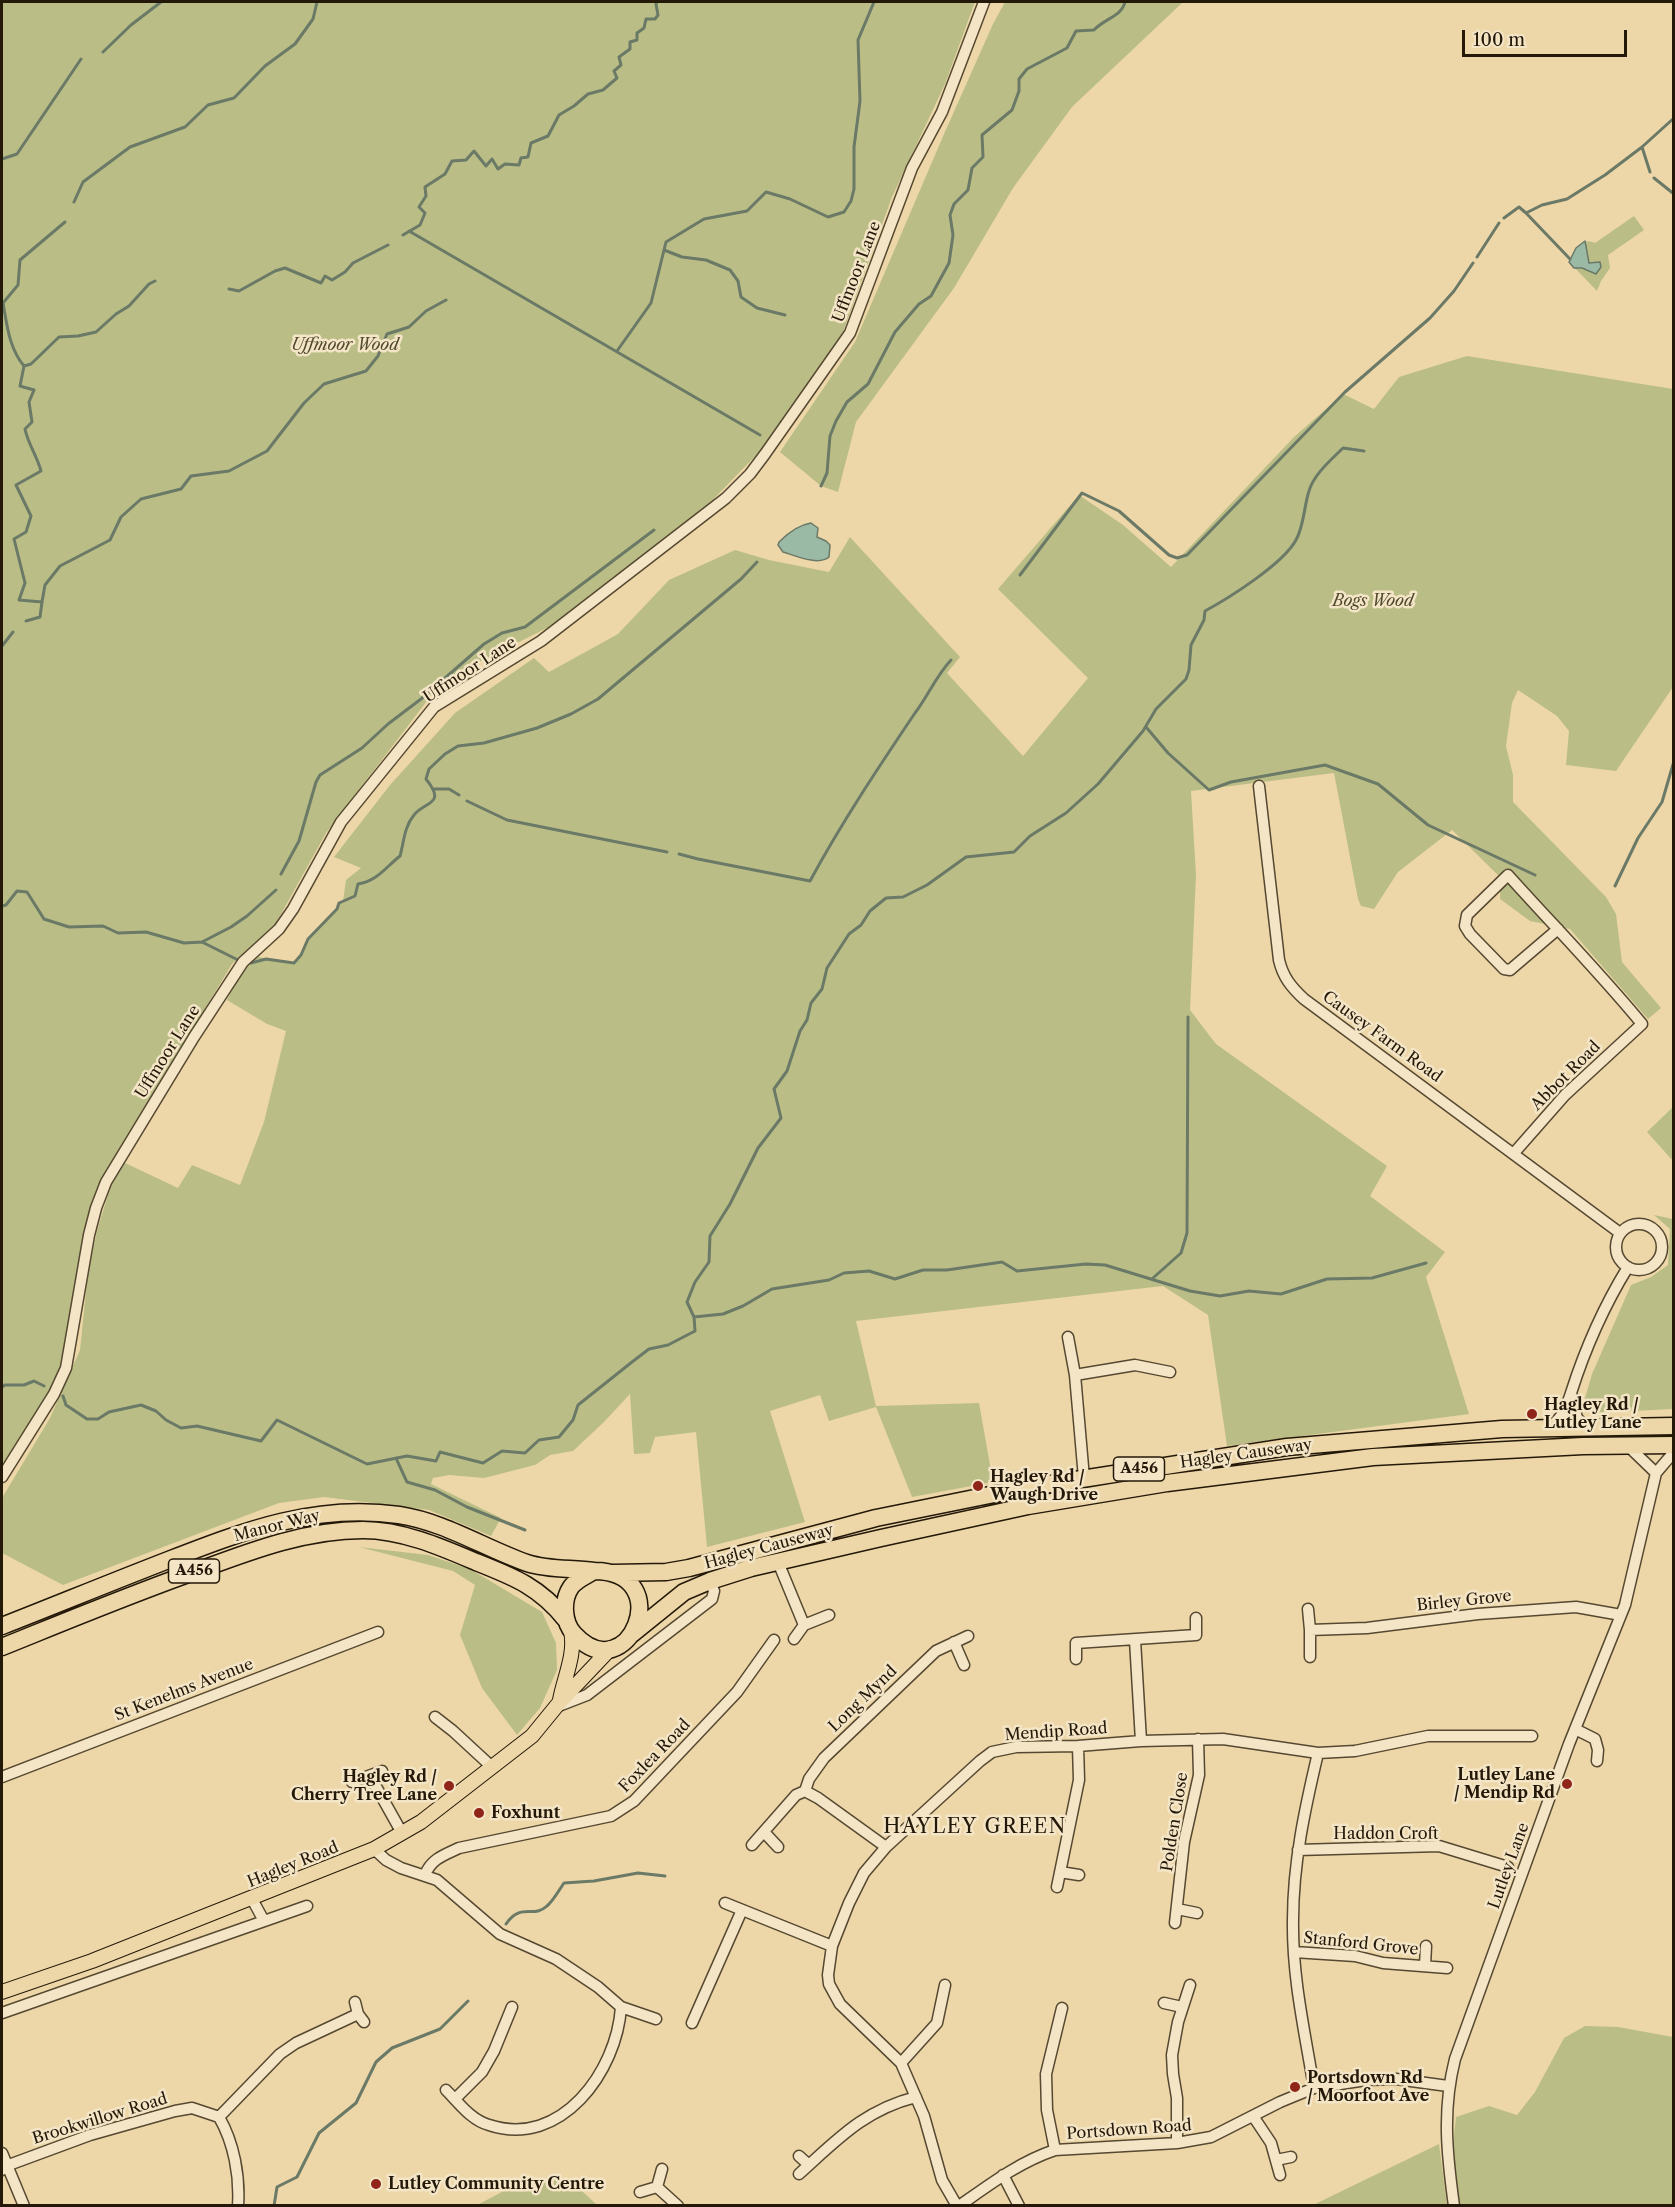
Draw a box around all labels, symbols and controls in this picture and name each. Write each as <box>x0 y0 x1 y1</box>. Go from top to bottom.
scale bar <box>1465 18 1630 56</box>
text: 100 m <box>1473 29 1525 51</box>
street label: Uffmoor Lane <box>829 219 885 325</box>
park label: Uffmoor Wood <box>291 335 399 355</box>
park label: Bogs Wood <box>1333 591 1413 611</box>
street label: Uffmoor Lane <box>420 633 520 707</box>
street label: Causey Farm Road <box>1318 987 1446 1087</box>
street label: Uffmoor Lane <box>132 1002 204 1102</box>
street label: Abbot Road <box>1527 1037 1605 1115</box>
place label: Hagley Rd / Lutley Lane <box>1544 1395 1642 1433</box>
marker: Hagley Rd / Lutley Lane <box>1525 1407 1539 1421</box>
street label: Hagley Causeway <box>1179 1435 1313 1473</box>
road number: A456 <box>1114 1457 1164 1481</box>
place label: Hagley Rd / Waugh Drive <box>990 1467 1098 1505</box>
marker: Hagley Rd / Waugh Drive <box>971 1479 985 1493</box>
street label: Manor Way <box>232 1506 322 1546</box>
street label: Hagley Causeway <box>702 1521 836 1573</box>
road number: A456 <box>168 1559 220 1583</box>
street label: Birley Grove <box>1416 1586 1512 1616</box>
street label: St Kenelms Avenue <box>112 1655 256 1725</box>
street label: Long Mynd <box>825 1662 901 1736</box>
street label: Foxlea Road <box>615 1715 695 1797</box>
street label: Mendip Road <box>1004 1719 1108 1745</box>
place label: Lutley Lane / Mendip Rd <box>1454 1765 1555 1803</box>
place label: Hagley Rd / Cherry Tree Lane <box>291 1767 437 1805</box>
street label: Polden Close <box>1158 1771 1192 1873</box>
marker: Lutley Lane / Mendip Rd <box>1560 1777 1574 1791</box>
marker: Hagley Rd / Cherry Tree Lane <box>442 1779 456 1793</box>
place label: Foxhunt <box>491 1803 560 1823</box>
marker: Foxhunt <box>472 1806 486 1820</box>
district label: HAYLEY GREEN <box>883 1815 1067 1839</box>
street label: Lutley Lane <box>1485 1820 1533 1912</box>
street label: Haddon Croft <box>1333 1824 1439 1844</box>
street label: Hagley Road <box>245 1838 341 1892</box>
street label: Stanford Grove <box>1303 1928 1419 1960</box>
place label: Portsdown Rd / Moorfoot Ave <box>1307 2068 1429 2106</box>
marker: Portsdown Rd / Moorfoot Ave <box>1288 2080 1302 2094</box>
street label: Brookwillow Road <box>30 2089 170 2149</box>
street label: Portsdown Road <box>1066 2116 1192 2144</box>
place label: Lutley Community Centre <box>388 2174 604 2194</box>
marker: Lutley Community Centre <box>369 2177 383 2191</box>

